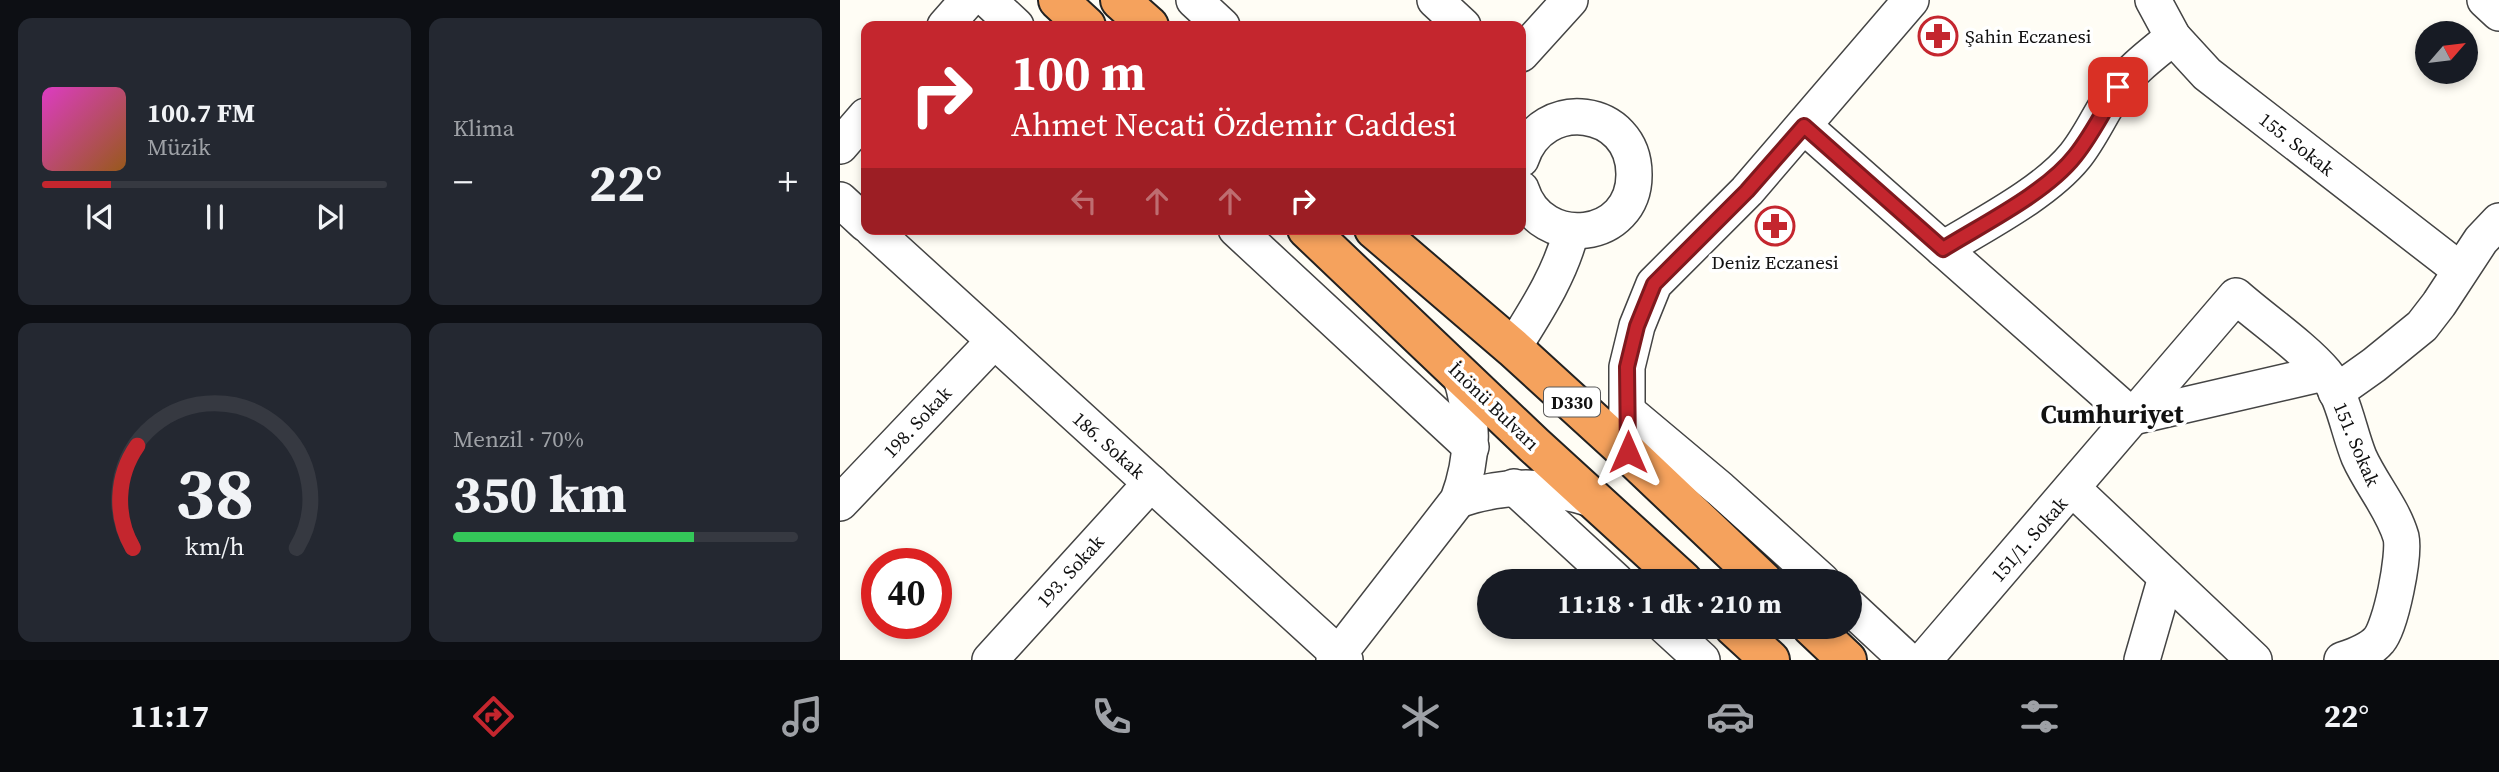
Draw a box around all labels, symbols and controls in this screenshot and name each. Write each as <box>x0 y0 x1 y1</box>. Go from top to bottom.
pharmacy icon: Şahin Eczanesi <box>1917 15 1959 57</box>
north arrow <box>2415 21 2478 84</box>
map controls <box>2415 21 2478 84</box>
place label: Şahin Eczanesi <box>1965 23 2092 49</box>
text: 100 m <box>1011 39 1146 106</box>
icon: right <box>896 49 987 140</box>
pin <box>2088 57 2148 117</box>
icon: arrive <box>2099 68 2137 106</box>
text: 100.7 FM <box>147 95 255 131</box>
text: Ahmet Necati Özdemir Caddesi <box>1011 103 1457 147</box>
street label: 155. Sokak <box>2254 106 2341 182</box>
text: Klima <box>453 112 514 144</box>
text: Müzik <box>147 131 211 163</box>
text: 22° <box>589 147 662 218</box>
text: − <box>453 156 473 208</box>
text: + <box>778 156 798 208</box>
icon: left <box>1065 182 1103 220</box>
icon: ahead <box>1138 182 1176 220</box>
icon: ahead <box>1211 182 1249 220</box>
icon: right <box>1284 182 1322 220</box>
icon: previous <box>81 198 119 236</box>
icon: pause <box>196 198 234 236</box>
icon: next <box>311 198 349 236</box>
pharmacy icon: Deniz Eczanesi <box>1754 205 1796 247</box>
place label: Deniz Eczanesi <box>1711 249 1839 275</box>
street label: İnönü Bulvarı <box>1443 356 1545 456</box>
street label: 198. Sokak <box>877 380 957 463</box>
road number: D330 <box>1544 388 1600 416</box>
district label: Cumhuriyet <box>2041 396 2184 432</box>
street label: 151. Sokak <box>2328 398 2387 491</box>
street label: 186. Sokak <box>1067 406 1151 485</box>
position arrow <box>1591 415 1665 489</box>
text: Menzil · 70% <box>453 423 584 455</box>
text: 38 <box>175 444 254 543</box>
text: 350 km <box>453 458 627 529</box>
street label: 151/1. Sokak <box>1985 490 2074 587</box>
text: km/h <box>185 529 244 563</box>
street label: 193. Sokak <box>1031 529 1110 613</box>
speed limit sign: 40 <box>861 548 952 639</box>
text: 11:18 · 1 dk · 210 m <box>1557 586 1782 622</box>
icon: directions <box>469 692 518 741</box>
icon: music <box>778 692 827 741</box>
icon: phone <box>1087 692 1136 741</box>
icon: climate <box>1396 692 1445 741</box>
icon: car <box>1706 692 1755 741</box>
icon: filters <box>2015 692 2064 741</box>
text: 11:17 <box>130 694 209 738</box>
text: 22° <box>2324 694 2369 738</box>

